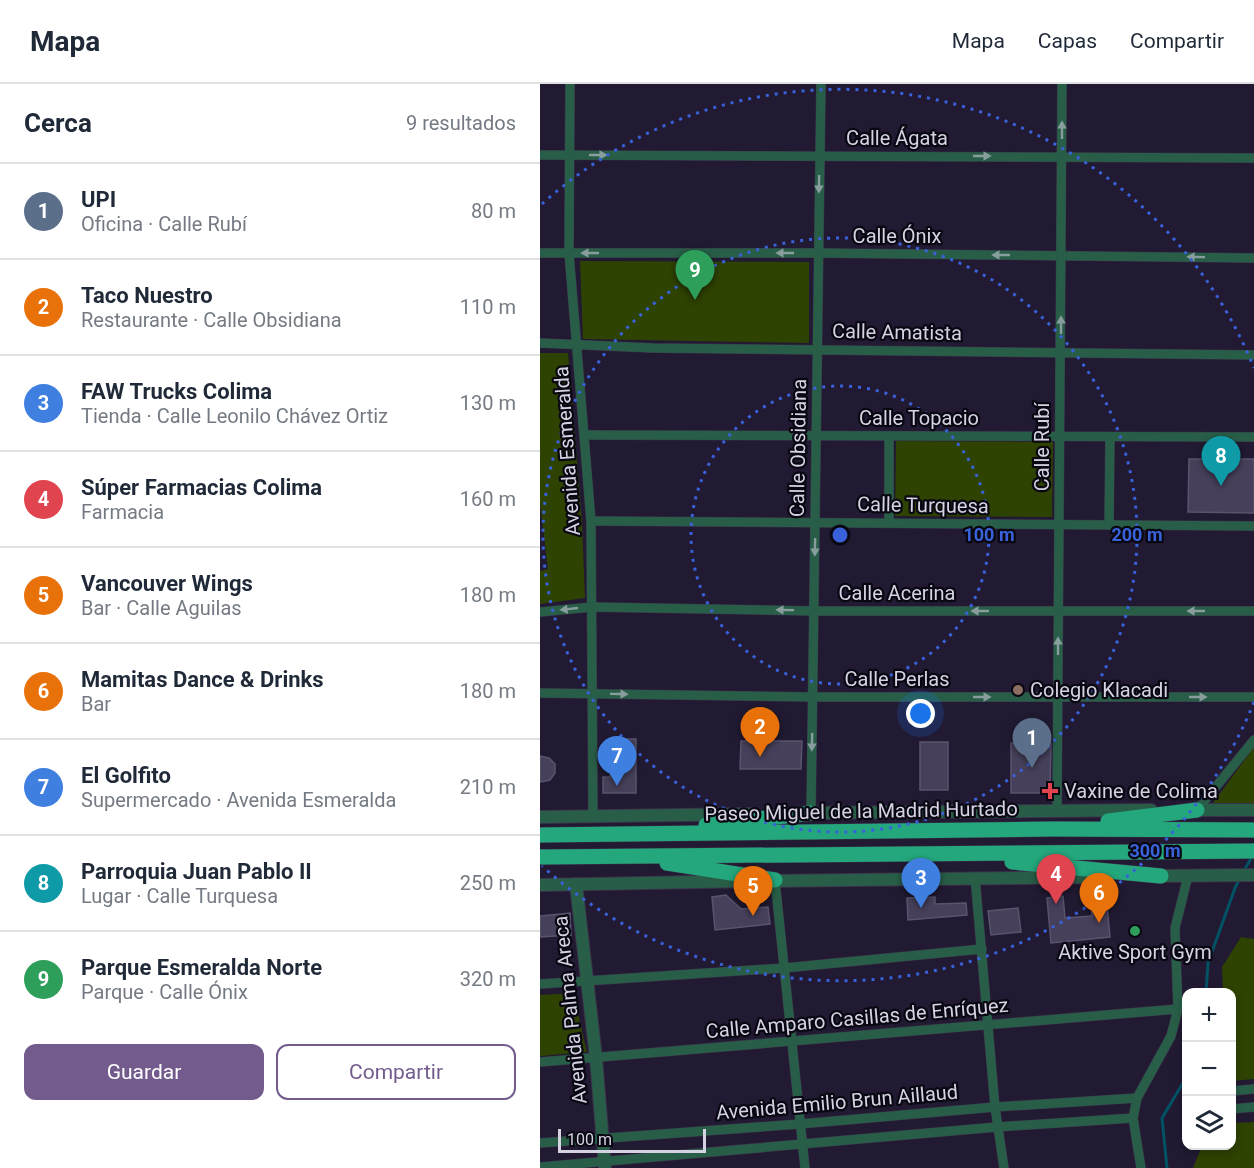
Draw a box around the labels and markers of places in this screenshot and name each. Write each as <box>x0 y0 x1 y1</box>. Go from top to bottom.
pin: 9 <box>676 250 714 300</box>
pin: 8 <box>1202 436 1240 486</box>
centre of rings <box>830 525 850 545</box>
place label: Colegio Klacadi <box>1030 678 1168 702</box>
marker: Colegio Klacadi <box>1011 683 1025 697</box>
pin: 2 <box>740 708 780 757</box>
pin: 1 <box>1012 718 1052 768</box>
pin: 7 <box>598 736 637 786</box>
place label: Vaxine de Colima <box>1064 779 1218 803</box>
marker: Vaxine de Colima <box>1041 782 1059 800</box>
pin: 4 <box>1036 854 1076 904</box>
pin: 3 <box>902 858 940 908</box>
pin: 5 <box>734 866 772 916</box>
pin: 6 <box>1080 874 1118 923</box>
marker: Aktive Sport Gym <box>1128 924 1142 938</box>
place label: Aktive Sport Gym <box>1058 940 1212 964</box>

